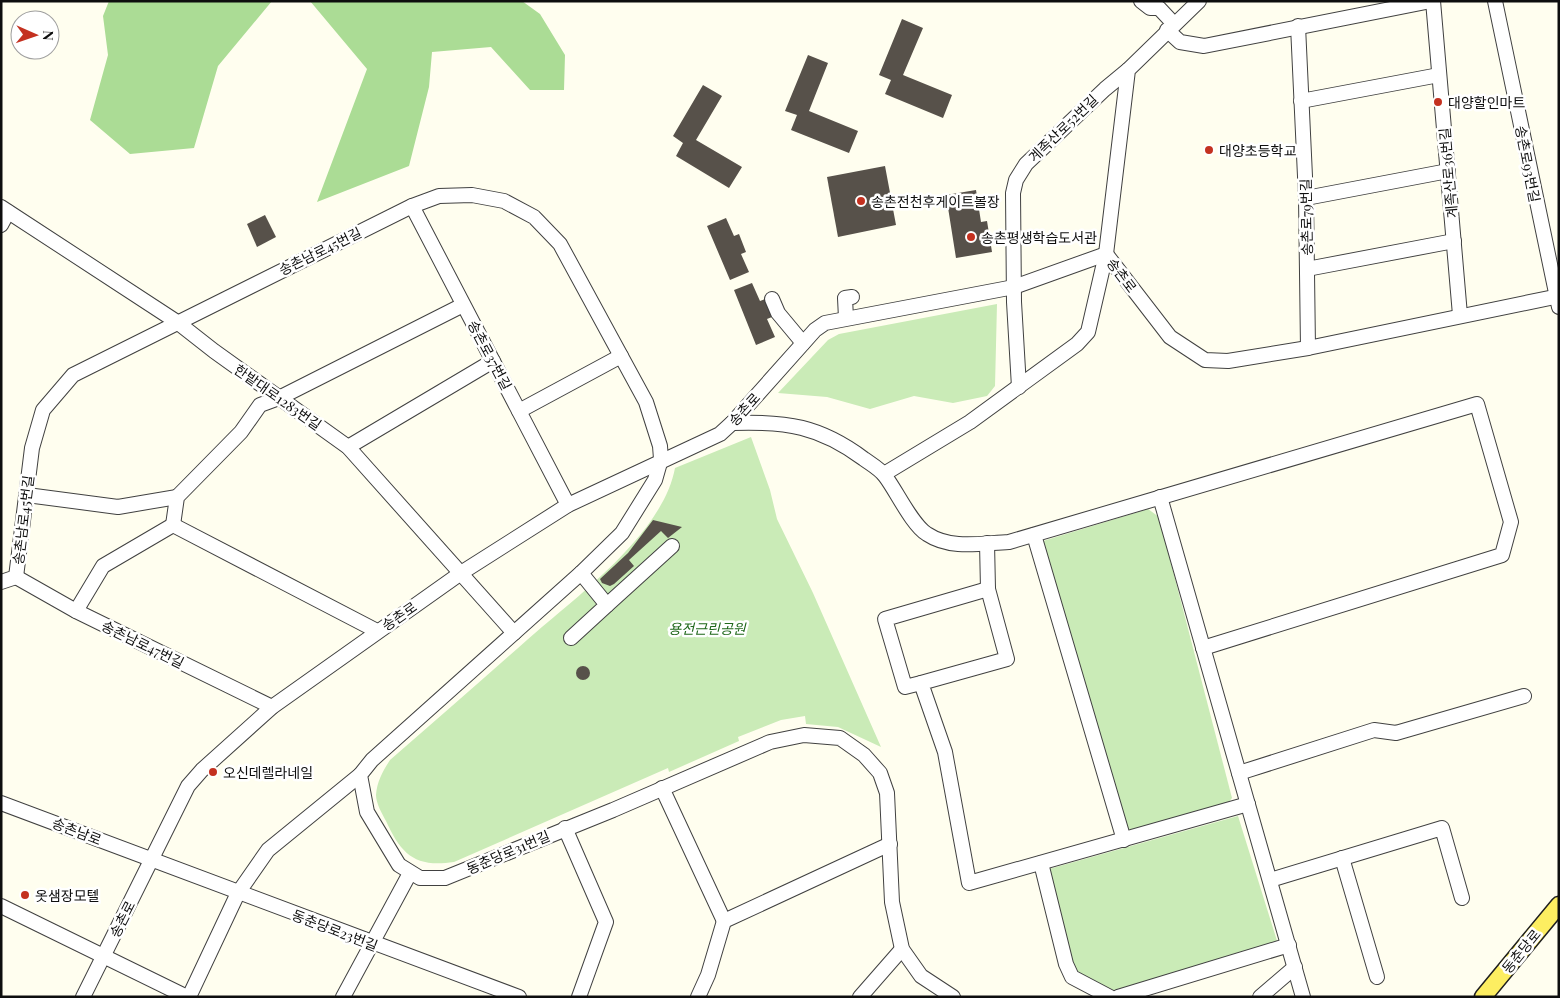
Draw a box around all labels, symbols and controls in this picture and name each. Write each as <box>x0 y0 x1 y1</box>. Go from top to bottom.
north arrow <box>10 10 60 60</box>
text: N <box>39 30 58 41</box>
street label: 계족산로52번길 <box>1024 90 1102 166</box>
place label: 대양할인마트 <box>1448 93 1525 112</box>
marker: 대양할인마트 <box>1432 96 1444 108</box>
street label: 송촌로93번길 <box>1511 124 1545 204</box>
street label: 계족산로36번길 <box>1435 127 1461 219</box>
place label: 대양초등학교 <box>1219 141 1296 160</box>
marker: 대양초등학교 <box>1203 144 1215 156</box>
street label: 송촌로79번길 <box>1296 178 1316 256</box>
place label: 송촌전천후게이트볼장 <box>871 192 1000 211</box>
marker: 송촌전천후게이트볼장 <box>855 195 867 207</box>
street label: 송촌남로45번길 <box>275 223 365 279</box>
place label: 송촌평생학습도서관 <box>981 228 1097 247</box>
marker: 송촌평생학습도서관 <box>965 231 977 243</box>
street label: 송촌로 <box>1103 254 1141 296</box>
street label: 송촌로37번길 <box>464 317 516 393</box>
street label: 한밭대로1283번길 <box>231 360 325 434</box>
street label: 송촌로 <box>724 388 764 430</box>
street label: 송촌남로45번길 <box>8 474 38 566</box>
street label: 송촌로 <box>378 597 420 635</box>
street label: 송촌남로47번길 <box>99 616 187 672</box>
park label: 용전근린공원 <box>668 619 747 638</box>
place label: 오신데렐라네일 <box>223 763 313 782</box>
marker: 오신데렐라네일 <box>207 766 219 778</box>
street label: 송촌남로 <box>50 813 105 849</box>
street label: 동춘당로31번길 <box>463 826 553 878</box>
place label: 옷샘장모텔 <box>35 886 99 905</box>
marker: 옷샘장모텔 <box>19 889 31 901</box>
street label: 송촌로 <box>105 897 139 941</box>
street label: 동춘당로23번길 <box>289 905 381 955</box>
street label: 동춘당로 <box>1497 925 1545 977</box>

